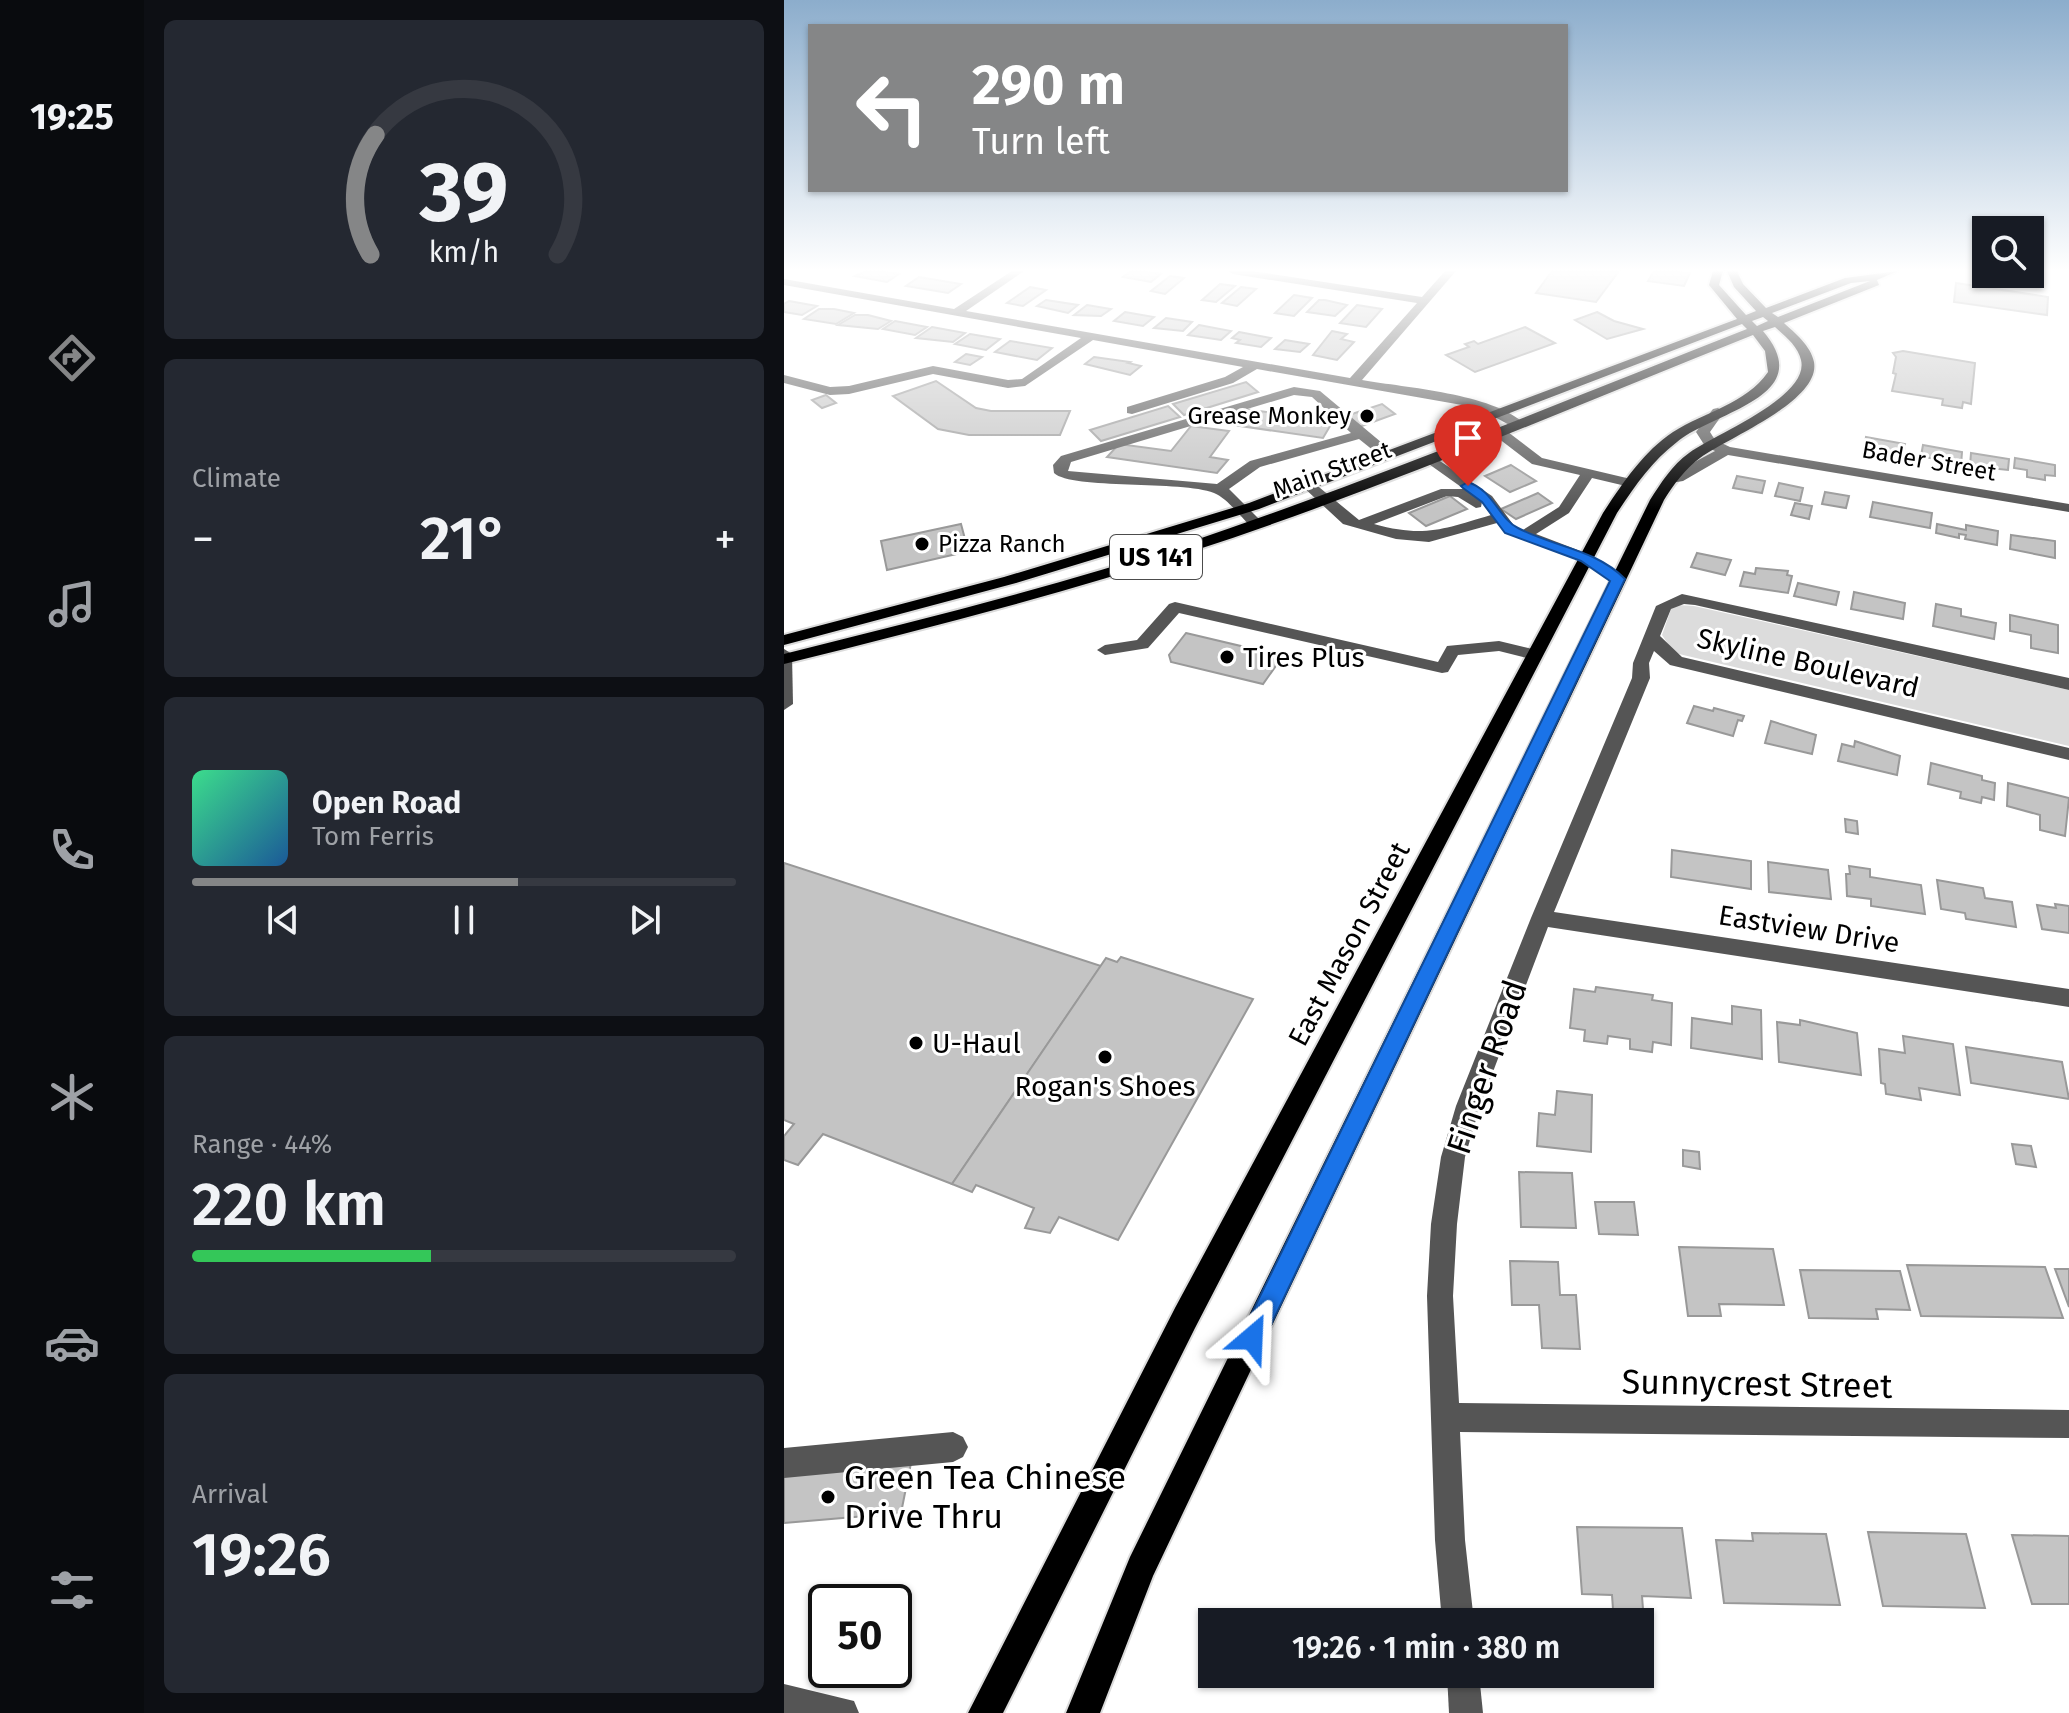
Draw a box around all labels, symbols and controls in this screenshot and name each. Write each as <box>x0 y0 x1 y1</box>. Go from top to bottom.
text: 290 m <box>972 52 1125 119</box>
icon: left <box>840 56 944 160</box>
text: 19:25 <box>30 95 114 139</box>
text: Turn left <box>972 120 1110 164</box>
text: 39 <box>419 143 508 243</box>
map controls <box>1972 216 2044 288</box>
button: search <box>1972 216 2044 288</box>
text: km/h <box>429 235 499 270</box>
icon: directions <box>44 330 100 386</box>
place label: Grease Monkey <box>1187 402 1351 430</box>
pin <box>1434 404 1502 486</box>
marker: Grease Monkey <box>1358 407 1376 425</box>
icon: arrive <box>1446 416 1490 460</box>
street label: Bader Street <box>1860 435 1999 487</box>
street label: Main Street <box>1269 436 1395 504</box>
text: Climate <box>192 463 281 494</box>
text: 21° <box>420 503 508 575</box>
text: − <box>192 513 214 566</box>
text: + <box>714 513 736 566</box>
place label: Pizza Ranch <box>938 530 1066 558</box>
marker: Pizza Ranch <box>913 535 931 553</box>
road number: US 141 <box>1110 535 1202 579</box>
icon: music <box>44 576 100 632</box>
street label: Skyline Boulevard <box>1694 621 1922 705</box>
place label: Tires Plus <box>1243 641 1365 674</box>
marker: Tires Plus <box>1218 648 1236 666</box>
text: Open Road <box>312 785 461 821</box>
text: Tom Ferris <box>312 821 434 852</box>
icon: phone <box>44 822 100 878</box>
street label: East Mason Street <box>1281 836 1417 1052</box>
icon: previous <box>261 898 305 942</box>
icon: pause <box>442 898 486 942</box>
icon: next <box>623 898 667 942</box>
street label: Eastview Drive <box>1716 898 1902 960</box>
street label: Finger Road <box>1438 975 1536 1159</box>
place label: U-Haul <box>932 1027 1021 1060</box>
marker: U-Haul <box>907 1034 925 1052</box>
marker: Rogan's Shoes <box>1096 1048 1114 1066</box>
icon: climate <box>44 1069 100 1125</box>
place label: Rogan's Shoes <box>1015 1070 1195 1103</box>
text: Range · 44% <box>192 1129 332 1160</box>
text: 220 km <box>192 1169 386 1241</box>
position arrow <box>1210 1296 1294 1380</box>
icon: car <box>44 1315 100 1371</box>
street label: Sunnycrest Street <box>1621 1361 1893 1407</box>
place label: Green Tea Chinese Drive Thru <box>844 1457 1126 1537</box>
text: Arrival <box>192 1479 268 1510</box>
marker: Green Tea Chinese Drive Thru <box>819 1488 837 1506</box>
text: 19:26 <box>192 1519 331 1591</box>
icon: filters <box>44 1562 100 1618</box>
speed limit sign: 50 <box>808 1584 912 1688</box>
text: 19:26 · 1 min · 380 m <box>1292 1630 1560 1666</box>

